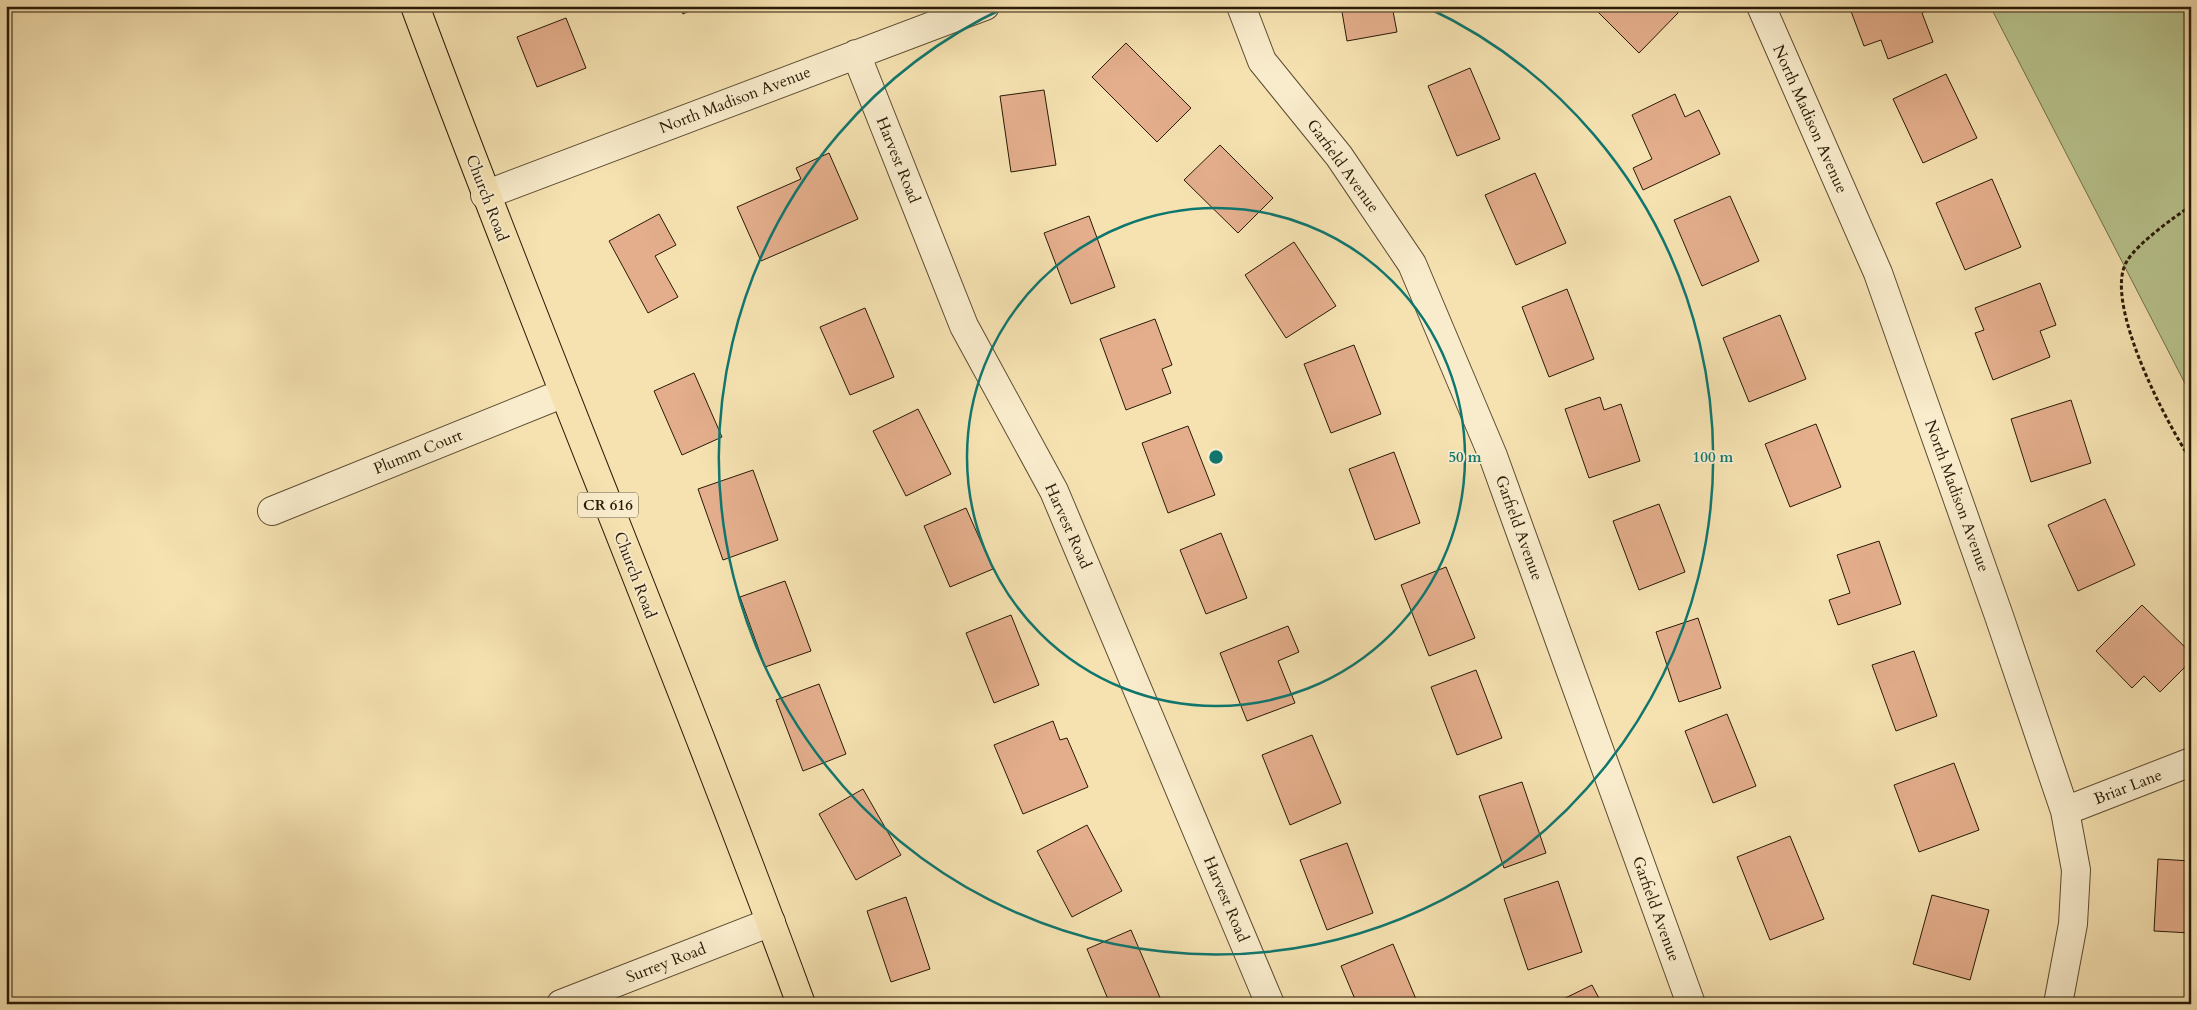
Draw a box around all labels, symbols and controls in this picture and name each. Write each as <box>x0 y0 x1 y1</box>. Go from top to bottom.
street label: North Madison Avenue <box>1767 41 1853 197</box>
street label: North Madison Avenue <box>656 61 814 139</box>
street label: Harvest Road <box>871 114 925 207</box>
street label: Garfield Avenue <box>1302 115 1384 217</box>
street label: Church Road <box>460 151 514 245</box>
street label: North Madison Avenue <box>1919 417 1995 575</box>
street label: Plumm Court <box>370 424 466 480</box>
text: 50 m <box>1448 447 1482 467</box>
text: 100 m <box>1693 447 1734 467</box>
centre of rings <box>1207 448 1225 466</box>
street label: Garfield Avenue <box>1490 472 1548 584</box>
street label: Harvest Road <box>1039 480 1097 573</box>
road number: CR 616 <box>578 492 638 518</box>
street label: Church Road <box>608 528 662 622</box>
street label: Briar Lane <box>2091 764 2165 810</box>
street label: Harvest Road <box>1198 853 1254 946</box>
street label: Garfield Avenue <box>1627 853 1685 965</box>
street label: Surrey Road <box>623 938 709 988</box>

